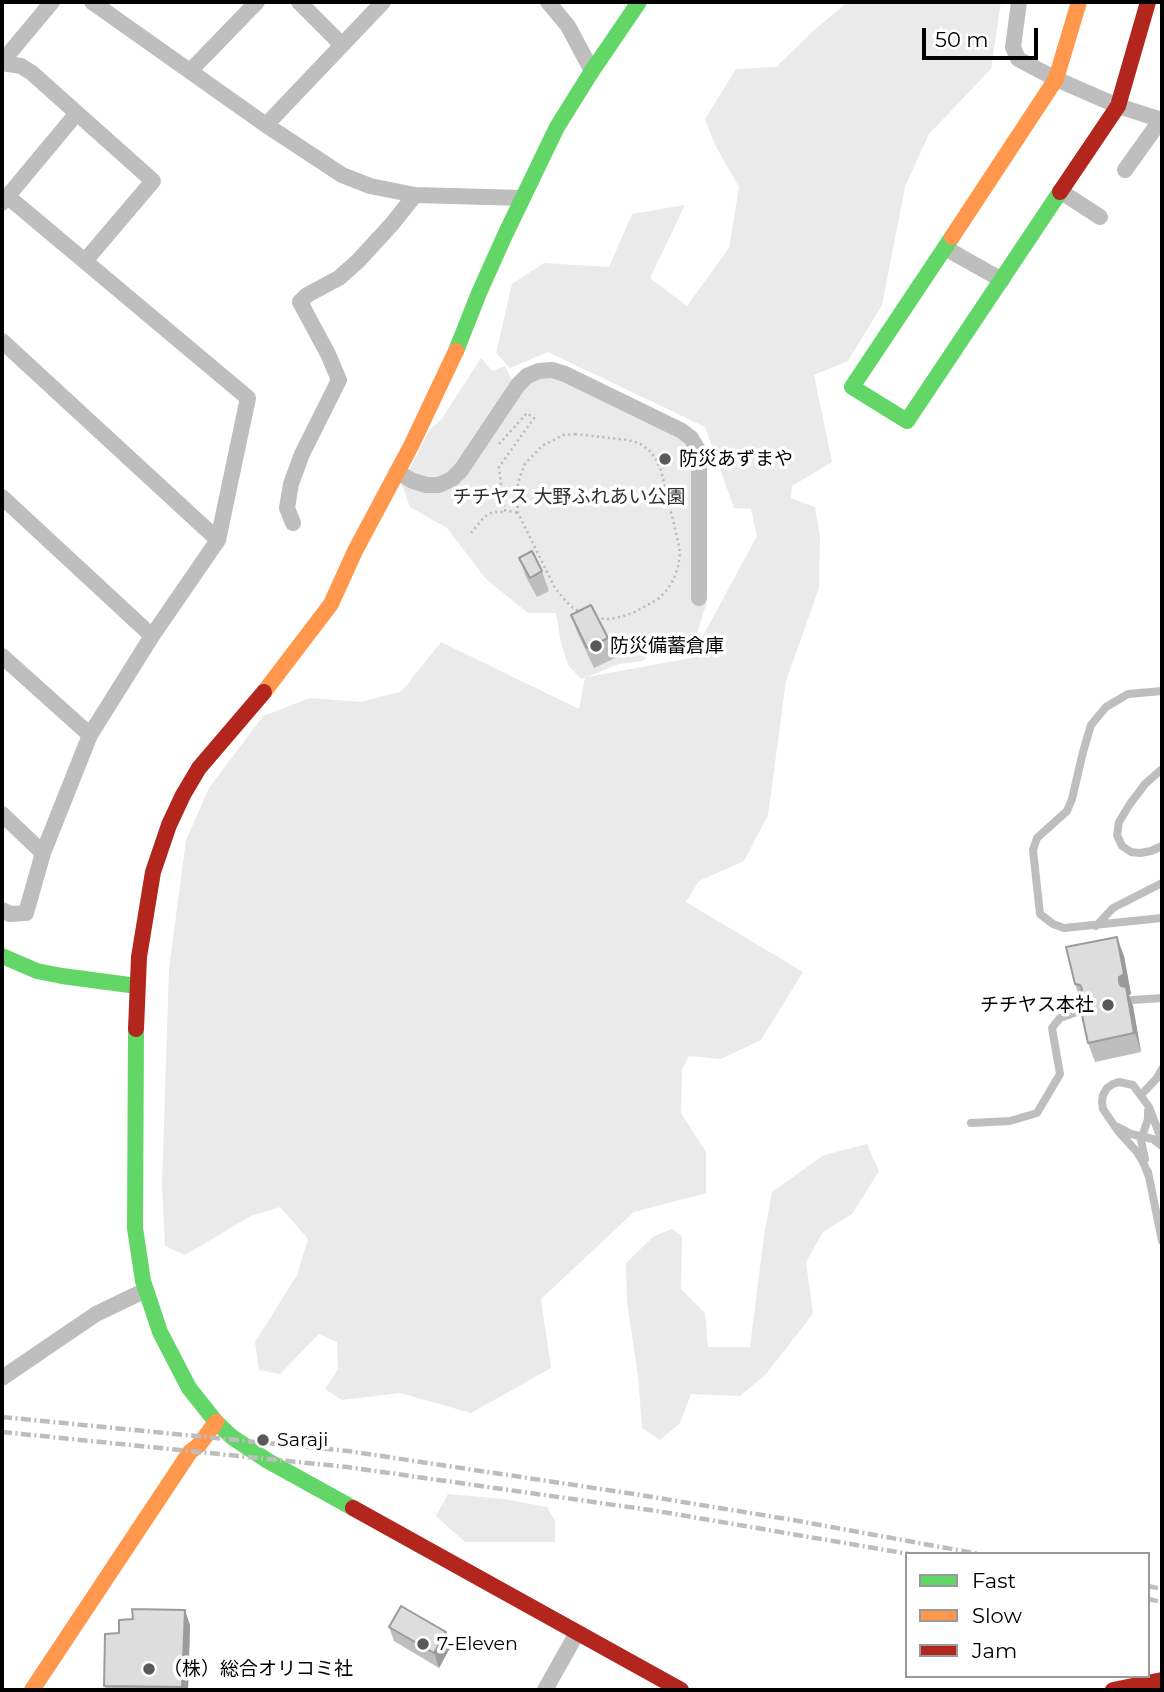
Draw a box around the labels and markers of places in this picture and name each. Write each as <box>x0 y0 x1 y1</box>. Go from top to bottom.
place label: 防災あずまや <box>679 448 793 470</box>
marker: 防災あずまや <box>657 451 673 467</box>
place label: 防災備蓄倉庫 <box>610 635 724 657</box>
marker: 防災備蓄倉庫 <box>588 638 604 654</box>
place label: チチヤス本社 <box>980 994 1094 1016</box>
marker: チチヤス本社 <box>1100 997 1116 1013</box>
place label: Saraji <box>277 1429 328 1451</box>
marker: Saraji <box>255 1432 271 1448</box>
place label: 7-Eleven <box>437 1633 518 1655</box>
marker: 7-Eleven <box>415 1636 431 1652</box>
place label: （株）総合オリコミ社 <box>163 1658 353 1680</box>
marker: （株）総合オリコミ社 <box>141 1661 157 1677</box>

